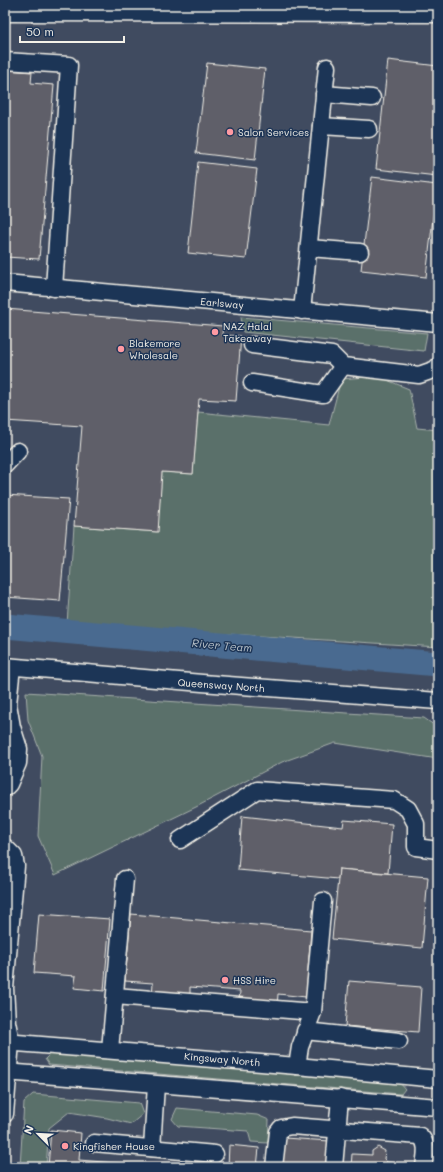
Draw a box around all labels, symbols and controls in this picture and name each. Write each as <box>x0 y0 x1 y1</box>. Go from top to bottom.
scale bar <box>20 18 124 44</box>
text: 50 m <box>26 23 54 39</box>
place label: Salon Services <box>238 125 309 139</box>
marker: Salon Services <box>225 127 235 137</box>
street label: Earlsway <box>200 294 244 312</box>
place label: NAZ Halal Takeaway <box>223 319 272 345</box>
marker: NAZ Halal Takeaway <box>210 327 220 337</box>
place label: Blakemore Wholesale <box>129 336 181 362</box>
marker: Blakemore Wholesale <box>116 344 126 354</box>
water label: River Team <box>191 635 253 655</box>
street label: Queensway North <box>177 675 265 695</box>
place label: HSS Hire <box>233 973 276 987</box>
marker: HSS Hire <box>220 975 230 985</box>
street label: Kingsway North <box>183 1049 261 1069</box>
north arrow <box>18 1114 58 1154</box>
text: N <box>20 1123 37 1137</box>
place label: Kingfisher House <box>73 1139 155 1153</box>
marker: Kingfisher House <box>60 1141 70 1151</box>

